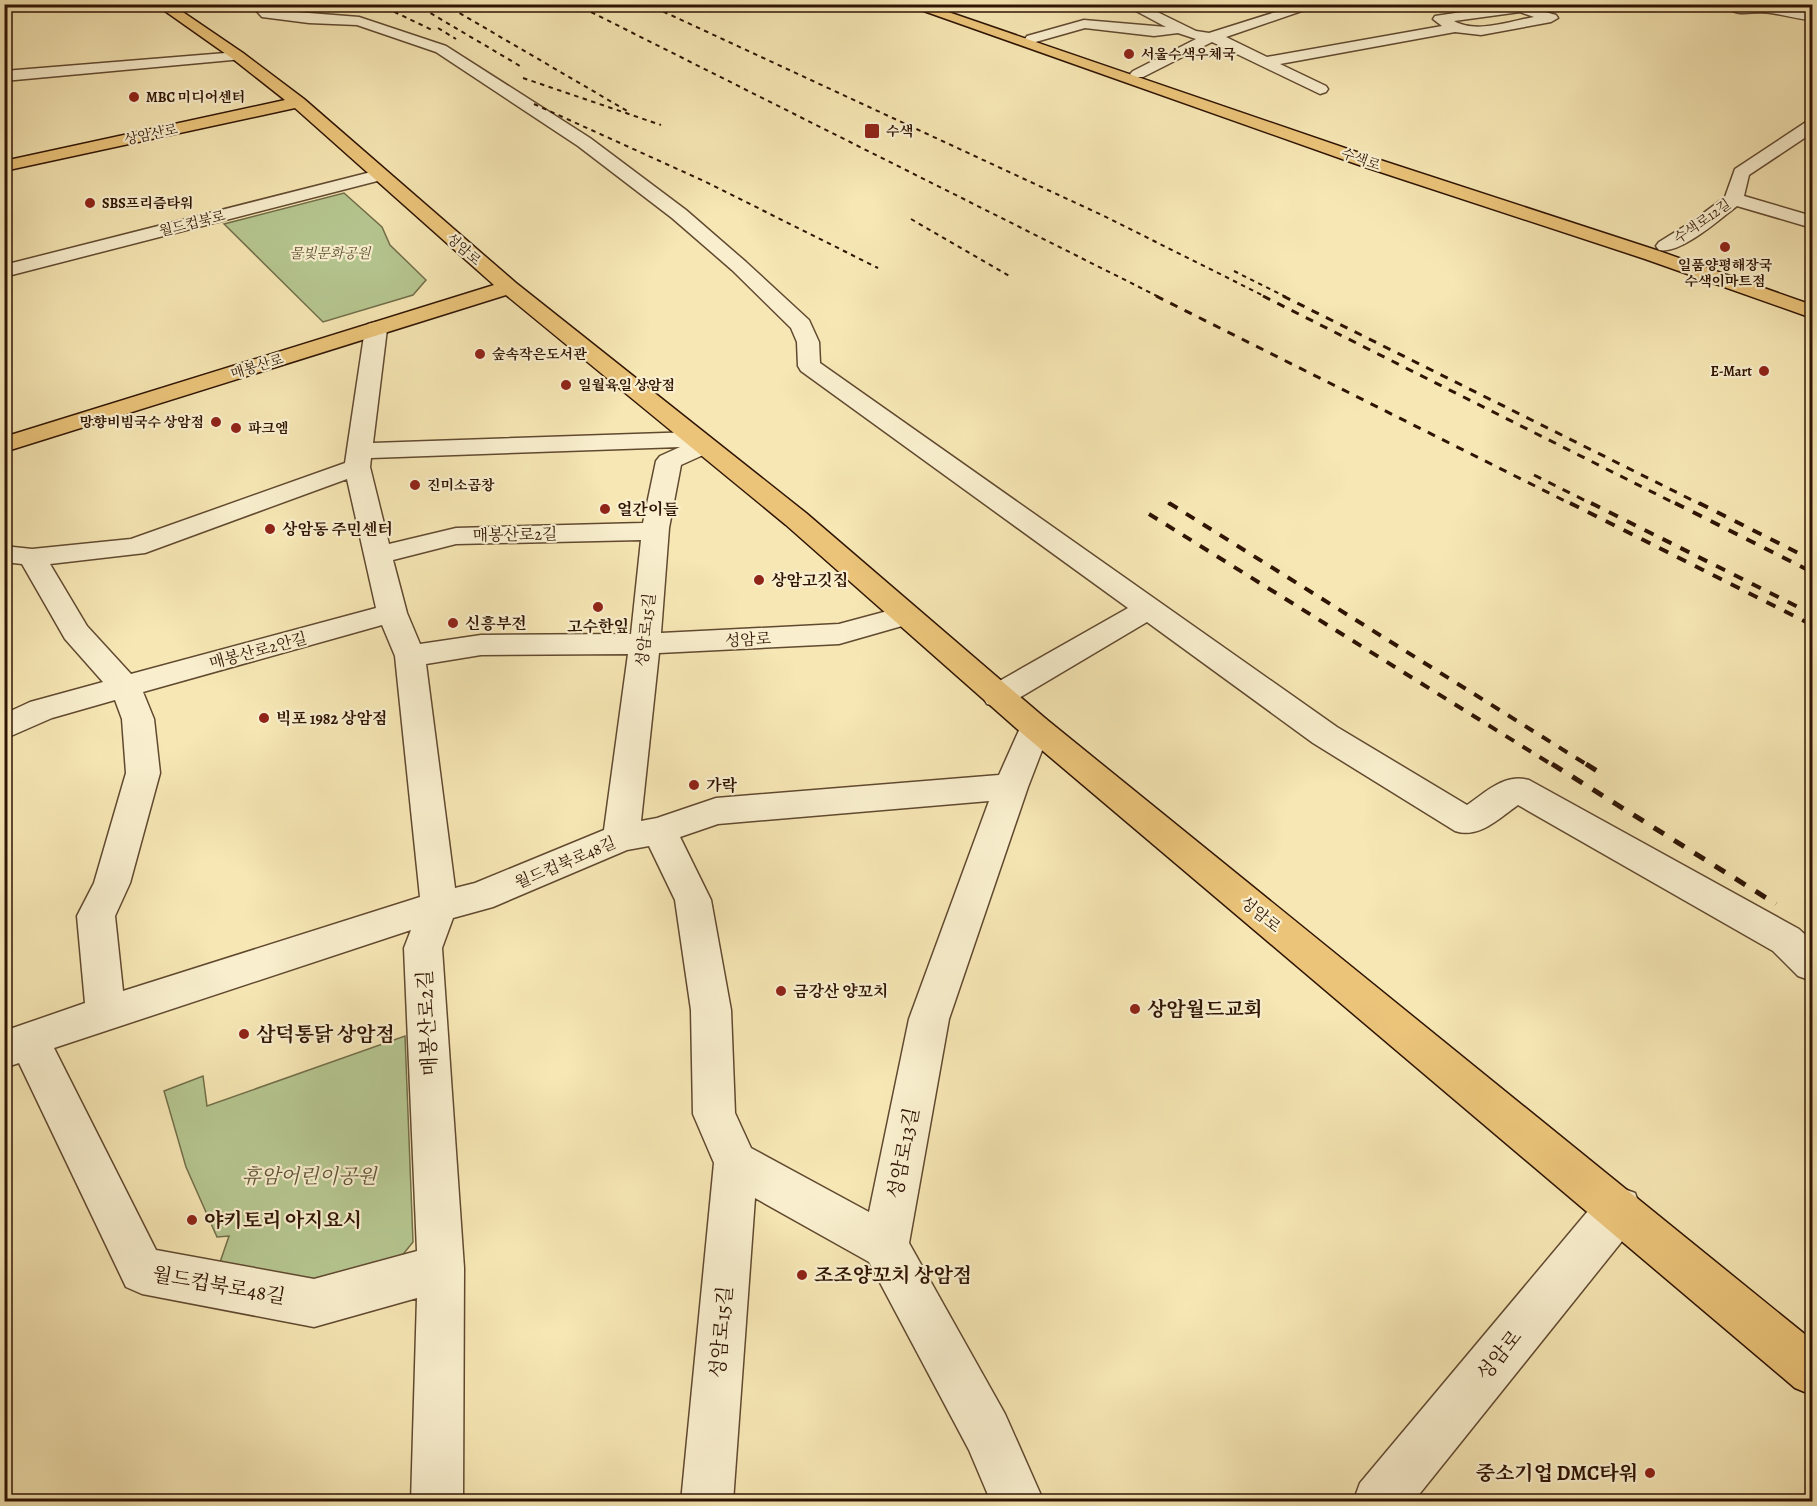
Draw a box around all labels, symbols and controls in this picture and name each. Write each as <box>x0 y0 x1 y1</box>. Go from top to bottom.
place label: 서울수색우체국 <box>1141 45 1236 64</box>
marker: 서울수색우체국 <box>1122 47 1136 61</box>
place label: MBC 미디어센터 <box>146 88 245 107</box>
marker: MBC 미디어센터 <box>127 90 141 104</box>
street label: 상암산로 <box>123 119 180 149</box>
marker: 수색 <box>863 122 881 140</box>
place label: 수색 <box>886 122 913 141</box>
street label: 수색로 <box>1339 144 1384 175</box>
place label: SBS프리즘타워 <box>102 194 194 213</box>
street label: 수색로12길 <box>1670 195 1735 248</box>
marker: SBS프리즘타워 <box>83 196 97 210</box>
street label: 월드컵북로 <box>157 206 228 241</box>
street label: 성암로 <box>442 229 486 270</box>
marker: 일품양평해장국 수색이마트점 <box>1718 240 1732 254</box>
park label: 물빛문화공원 <box>289 244 372 263</box>
place label: 일품양평해장국 수색이마트점 <box>1678 256 1773 291</box>
place label: 숲속작은도서관 <box>492 345 587 364</box>
marker: 숲속작은도서관 <box>473 347 487 361</box>
street label: 매봉산로 <box>228 349 286 383</box>
place label: E-Mart <box>1711 362 1752 381</box>
marker: E-Mart <box>1757 364 1771 378</box>
place label: 일월육일 상암점 <box>578 376 675 395</box>
marker: 일월육일 상암점 <box>559 378 573 392</box>
place label: 망향비빔국수 상암점 <box>80 413 204 432</box>
marker: 망향비빔국수 상암점 <box>209 415 223 429</box>
place label: 파크엠 <box>248 419 289 438</box>
marker: 파크엠 <box>229 421 243 435</box>
place label: 진미소곱창 <box>427 476 495 495</box>
marker: 진미소곱창 <box>408 478 422 492</box>
place label: 얼간이들 <box>617 499 679 521</box>
marker: 얼간이들 <box>598 502 612 516</box>
place label: 상암동 주민센터 <box>282 519 393 541</box>
marker: 상암동 주민센터 <box>263 522 277 536</box>
street label: 매봉산로2길 <box>472 523 558 547</box>
place label: 상암고깃집 <box>771 570 848 592</box>
marker: 상암고깃집 <box>752 573 766 587</box>
street label: 성암로15길 <box>631 592 661 668</box>
marker: 고수한잎 <box>591 600 605 614</box>
place label: 신흥부전 <box>465 613 527 635</box>
marker: 신흥부전 <box>446 616 460 630</box>
place label: 고수한잎 <box>567 616 629 638</box>
street label: 매봉산로2안길 <box>207 627 310 675</box>
street label: 성암로 <box>724 628 772 652</box>
place label: 빅포 1982 상암점 <box>276 708 387 730</box>
marker: 빅포 1982 상암점 <box>257 711 271 725</box>
place label: 가락 <box>706 775 737 797</box>
marker: 가락 <box>687 778 701 792</box>
street label: 월드컵북로48길 <box>512 832 619 894</box>
street label: 성암로 <box>1235 892 1286 938</box>
street label: 매봉산로2길 <box>411 969 444 1077</box>
place label: 금강산 양꼬치 <box>793 981 889 1003</box>
marker: 금강산 양꼬치 <box>774 984 788 998</box>
place label: 상암월드교회 <box>1147 996 1263 1023</box>
marker: 상암월드교회 <box>1128 1002 1142 1016</box>
place label: 삼덕통닭 상암점 <box>256 1021 395 1048</box>
marker: 삼덕통닭 상암점 <box>237 1027 251 1041</box>
street label: 성암로13길 <box>881 1105 926 1201</box>
park label: 휴암어린이공원 <box>241 1163 378 1190</box>
place label: 야키토리 아지요시 <box>204 1207 362 1234</box>
marker: 야키토리 아지요시 <box>185 1213 199 1227</box>
street label: 월드컵북로48길 <box>150 1261 288 1310</box>
place label: 조조양꼬치 상암점 <box>814 1262 972 1289</box>
marker: 조조양꼬치 상암점 <box>795 1268 809 1282</box>
street label: 성암로15길 <box>704 1285 739 1379</box>
street label: 성암로 <box>1471 1324 1528 1386</box>
place label: 중소기업 DMC타워 <box>1476 1460 1638 1487</box>
marker: 중소기업 DMC타워 <box>1643 1466 1657 1480</box>

